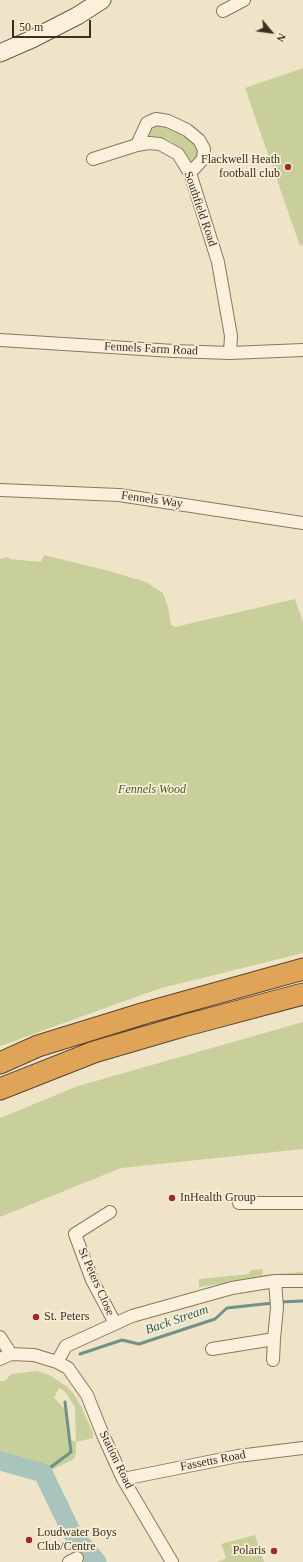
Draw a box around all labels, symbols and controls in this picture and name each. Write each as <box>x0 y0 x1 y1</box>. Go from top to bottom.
scale bar <box>14 12 93 38</box>
north arrow <box>251 12 291 52</box>
text: 50 m <box>19 20 43 34</box>
text: N <box>274 31 289 44</box>
place label: Flackwell Heath football club <box>201 153 280 181</box>
marker: Flackwell Heath football club <box>283 162 293 172</box>
street label: Southfield Road <box>180 170 220 248</box>
street label: Fennels Farm Road <box>104 339 198 359</box>
street label: Fennels Way <box>120 489 184 511</box>
park label: Fennels Wood <box>118 783 186 797</box>
place label: InHealth Group <box>180 1191 256 1205</box>
marker: InHealth Group <box>167 1193 177 1203</box>
street label: St Peters Close <box>75 1246 117 1318</box>
water label: Back Stream <box>143 1302 211 1338</box>
place label: St. Peters <box>44 1310 89 1324</box>
marker: St. Peters <box>31 1312 41 1322</box>
street label: Station Road <box>96 1429 136 1491</box>
street label: Fassetts Road <box>179 1448 247 1474</box>
place label: Loudwater Boys Club/Centre <box>37 1526 117 1554</box>
marker: Loudwater Boys Club/Centre <box>24 1535 34 1545</box>
place label: Polaris <box>233 1544 266 1558</box>
marker: Polaris <box>269 1546 279 1556</box>

